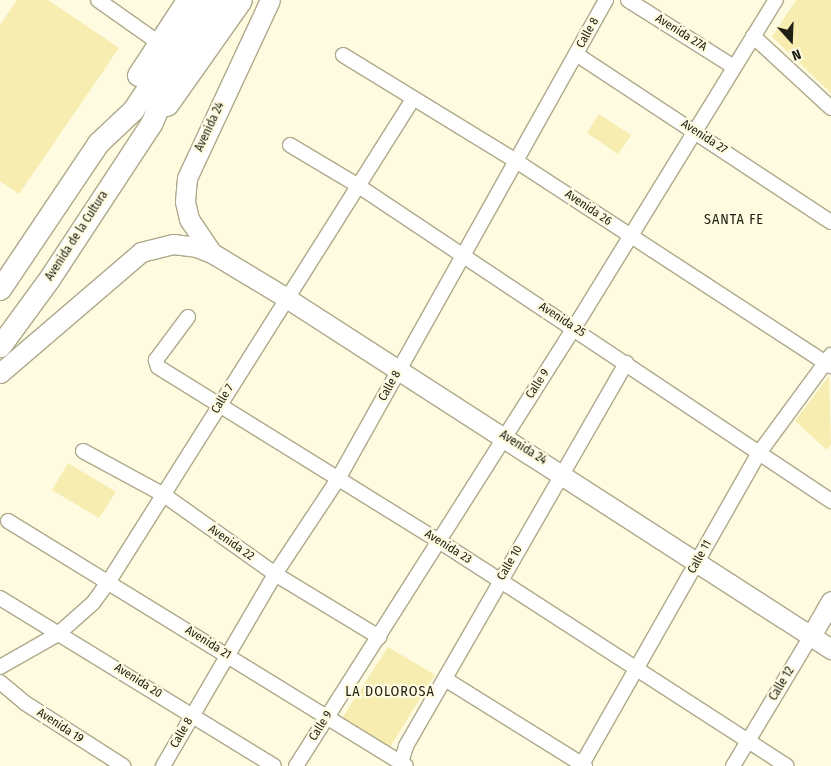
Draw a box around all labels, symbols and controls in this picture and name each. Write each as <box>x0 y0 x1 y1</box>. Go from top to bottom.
street label: Avenida 27A <box>653 12 709 54</box>
street label: Calle 8 <box>574 15 602 51</box>
north arrow <box>766 15 816 65</box>
text: N <box>789 45 803 64</box>
street label: Avenida 24 <box>192 100 228 154</box>
street label: Avenida 27 <box>678 117 730 157</box>
street label: Avenida 26 <box>562 187 614 229</box>
street label: Avenida de la Cultura <box>43 188 111 284</box>
district label: SANTA FE <box>703 212 765 228</box>
street label: Avenida 25 <box>536 300 588 340</box>
street label: Calle 9 <box>523 366 553 402</box>
street label: Calle 8 <box>376 368 404 404</box>
street label: Calle 7 <box>209 382 237 416</box>
street label: Avenida 24 <box>497 428 549 468</box>
street label: Avenida 22 <box>205 522 257 564</box>
street label: Avenida 23 <box>422 527 474 567</box>
street label: Calle 11 <box>685 538 715 576</box>
street label: Calle 10 <box>494 543 526 583</box>
street label: Avenida 21 <box>182 623 234 663</box>
street label: Avenida 20 <box>111 661 165 701</box>
street label: Calle 12 <box>766 665 798 703</box>
district label: LA DOLOROSA <box>344 684 436 700</box>
street label: Avenida 19 <box>34 706 86 746</box>
street label: Calle 9 <box>306 708 336 744</box>
street label: Calle 8 <box>168 715 196 751</box>

